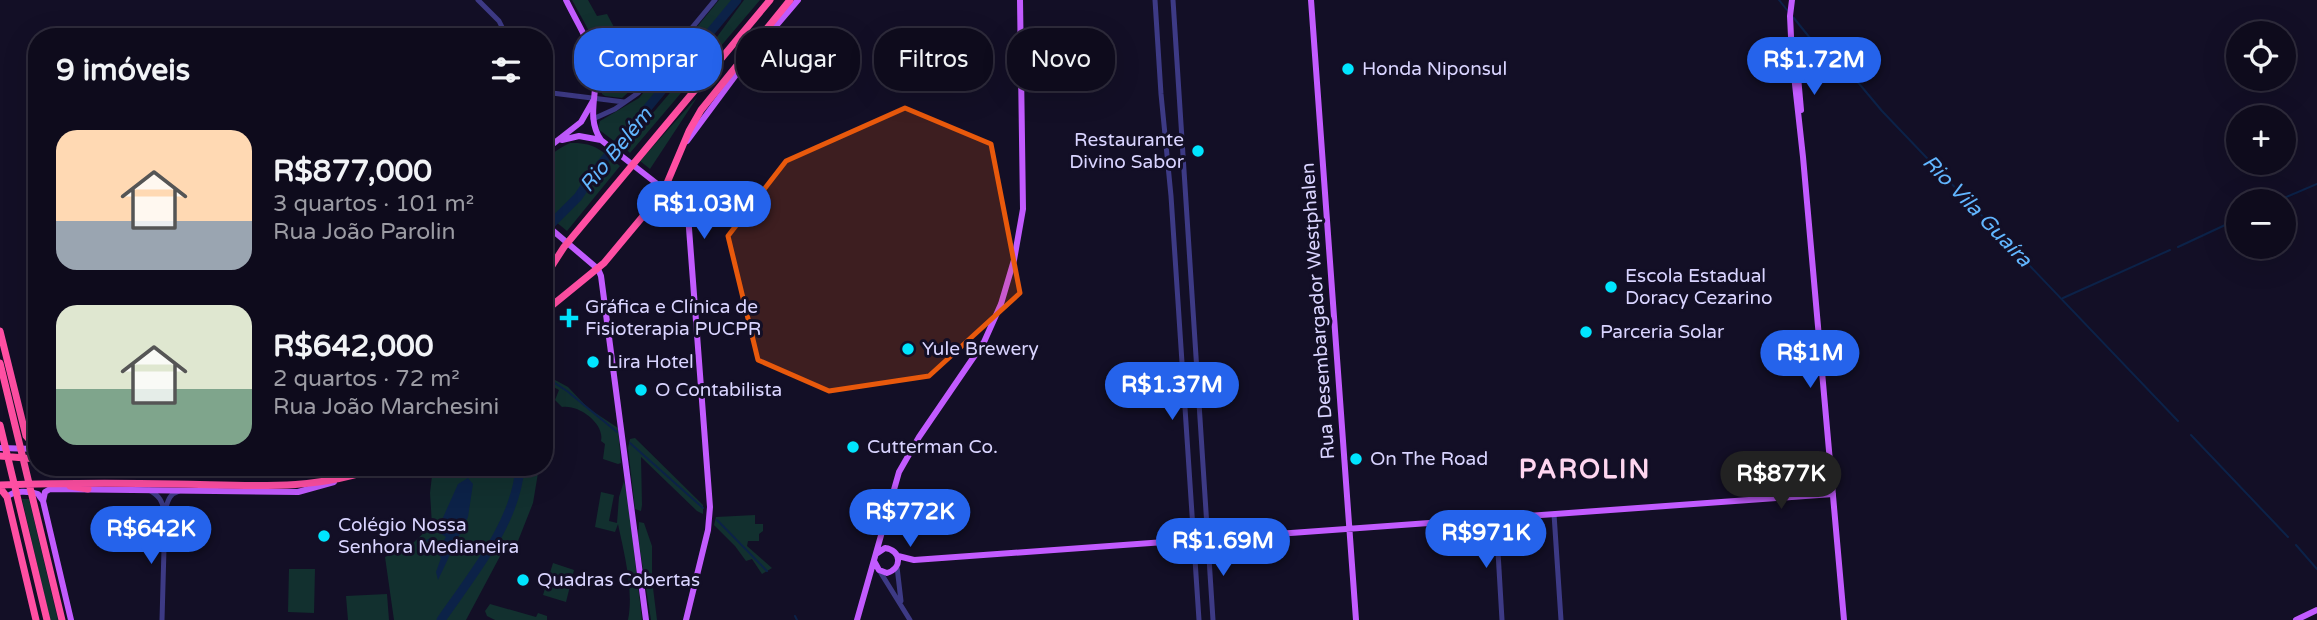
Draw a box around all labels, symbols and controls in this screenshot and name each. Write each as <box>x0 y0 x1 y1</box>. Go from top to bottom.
map controls <box>2226 21 2296 259</box>
button: locate <box>2226 21 2296 91</box>
chip: Comprar <box>574 28 722 91</box>
chip: Alugar <box>736 28 860 91</box>
chip: Filtros <box>874 28 993 91</box>
chip: Novo <box>1007 28 1115 91</box>
pin: R$1.72M <box>1749 38 1879 97</box>
text: R$1.72M <box>1763 46 1865 74</box>
icon: filters <box>487 51 525 89</box>
text: 9 imóveis <box>56 52 190 89</box>
place label: Honda Niponsul <box>1362 58 1507 80</box>
marker: Honda Niponsul <box>1340 61 1356 77</box>
water label: Rio Belém <box>574 102 658 197</box>
button: + <box>2226 105 2296 175</box>
place label: Restaurante Divino Sabor <box>1069 129 1185 173</box>
marker: Restaurante Divino Sabor <box>1190 143 1206 159</box>
water label: Rio Vila Guaíra <box>1917 150 2038 273</box>
text: R$877,000 <box>273 153 432 190</box>
icon: home <box>112 158 196 242</box>
street label: Rua Desembargador Westphalen <box>1297 162 1339 460</box>
pin: R$1.03M <box>639 182 769 241</box>
button: − <box>2226 189 2296 259</box>
text: 3 quartos · 101 m² <box>273 190 474 218</box>
text: R$1.03M <box>653 190 755 218</box>
text: Rua João Parolin <box>273 218 456 246</box>
place label: Escola Estadual Doracy Cezarino <box>1625 265 1773 309</box>
marker: Escola Estadual Doracy Cezarino <box>1603 279 1619 295</box>
place label: Gráfica e Clínica de Fisioterapia PUCPR <box>585 296 761 340</box>
marker: Gráfica e Clínica de Fisioterapia PUCPR <box>559 308 579 328</box>
place label: Parceria Solar <box>1600 321 1725 343</box>
marker: Parceria Solar <box>1578 324 1594 340</box>
text: R$642,000 <box>273 328 434 365</box>
pin: R$1M <box>1769 330 1851 390</box>
icon: home <box>112 333 196 417</box>
place label: Yule Brewery <box>922 338 1039 360</box>
text: R$1M <box>1776 339 1844 367</box>
marker: Yule Brewery <box>900 341 916 357</box>
place label: Lira Hotel <box>607 351 694 373</box>
marker: Lira Hotel <box>585 354 601 370</box>
pin: R$1.37M <box>1107 362 1237 422</box>
text: 2 quartos · 72 m² <box>273 365 460 393</box>
text: R$1.37M <box>1121 371 1223 399</box>
place label: O Contabilista <box>655 379 782 401</box>
marker: O Contabilista <box>633 382 649 398</box>
text: Rua João Marchesini <box>273 393 499 421</box>
place label: Cutterman Co. <box>867 436 998 458</box>
marker: Cutterman Co. <box>845 439 861 455</box>
place label: On The Road <box>1370 448 1488 470</box>
marker: On The Road <box>1348 451 1364 467</box>
pin: R$877K <box>1724 452 1838 511</box>
district label: PAROLIN <box>1519 454 1651 485</box>
text: R$877K <box>1736 460 1826 488</box>
pin: R$772K <box>853 490 967 549</box>
text: R$772K <box>865 498 955 526</box>
pin: R$642K <box>94 506 208 566</box>
pin: R$971K <box>1429 510 1543 570</box>
place label: Colégio Nossa Senhora Medianeira <box>338 514 519 558</box>
text: R$642K <box>106 515 196 543</box>
pin: R$1.69M <box>1158 518 1288 578</box>
text: R$971K <box>1441 519 1531 547</box>
text: R$1.69M <box>1172 527 1274 555</box>
marker: Colégio Nossa Senhora Medianeira <box>316 528 332 544</box>
place label: Quadras Cobertas <box>537 569 700 591</box>
marker: Quadras Cobertas <box>515 572 531 588</box>

